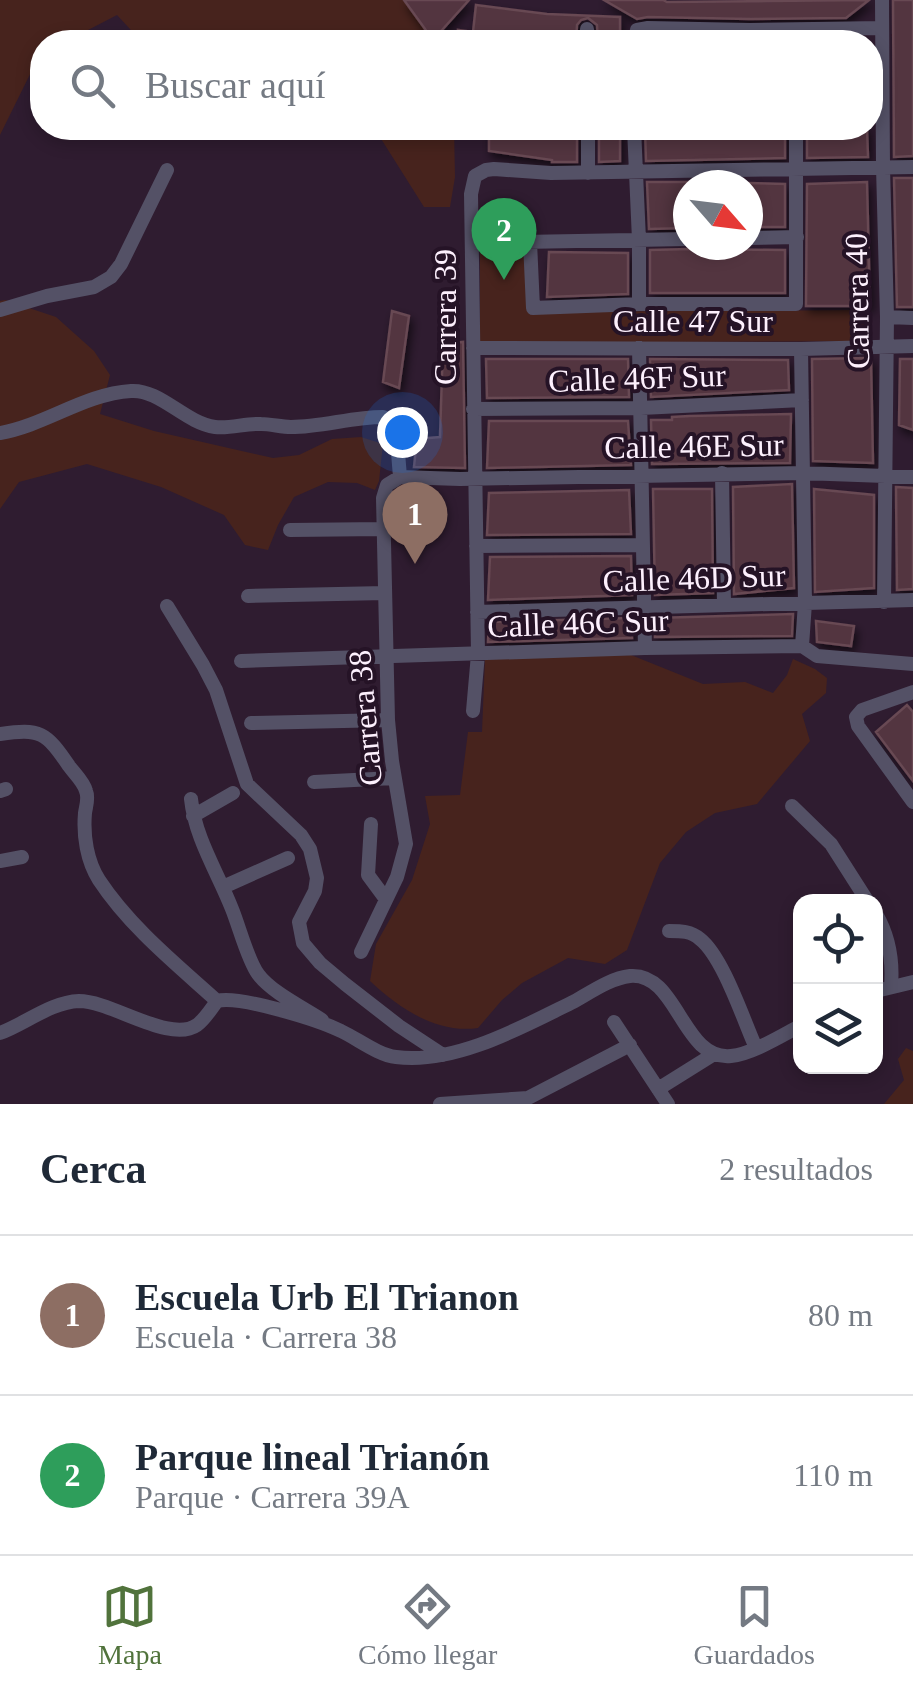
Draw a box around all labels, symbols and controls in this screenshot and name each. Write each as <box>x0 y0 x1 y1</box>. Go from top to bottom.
search box <box>30 30 883 140</box>
icon: search <box>65 58 120 113</box>
text: Buscar aquí <box>145 64 325 106</box>
north arrow <box>673 170 763 260</box>
pin: 2 <box>472 198 536 280</box>
street label: Carrera 40 <box>838 233 876 369</box>
street label: Carrera 39 <box>427 249 463 385</box>
street label: Calle 47 Sur <box>613 303 773 339</box>
street label: Calle 46F Sur <box>548 357 727 399</box>
your location <box>377 407 428 458</box>
street label: Calle 46E Sur <box>604 426 784 466</box>
pin: 1 <box>382 482 448 564</box>
street label: Calle 46D Sur <box>602 557 786 599</box>
street label: Calle 46C Sur <box>487 602 670 644</box>
street label: Carrera 38 <box>341 649 389 787</box>
map controls <box>793 894 883 1074</box>
button: locate <box>793 894 883 984</box>
button: layers <box>793 984 883 1074</box>
text: Cerca <box>40 1146 147 1192</box>
text: 2 resultados <box>719 1151 873 1187</box>
text: Escuela Urb El Trianon <box>135 1276 519 1318</box>
text: 1 <box>65 1297 81 1333</box>
text: 80 m <box>808 1297 873 1333</box>
text: Escuela · Carrera 38 <box>135 1319 397 1355</box>
text: Parque lineal Trianón <box>135 1436 490 1478</box>
text: 2 <box>65 1457 81 1493</box>
text: 110 m <box>793 1457 873 1493</box>
text: Parque · Carrera 39A <box>135 1479 410 1515</box>
tab: Mapa <box>98 1579 162 1671</box>
tab: Cómo llegar <box>358 1579 497 1671</box>
tab: Guardados <box>694 1579 815 1671</box>

